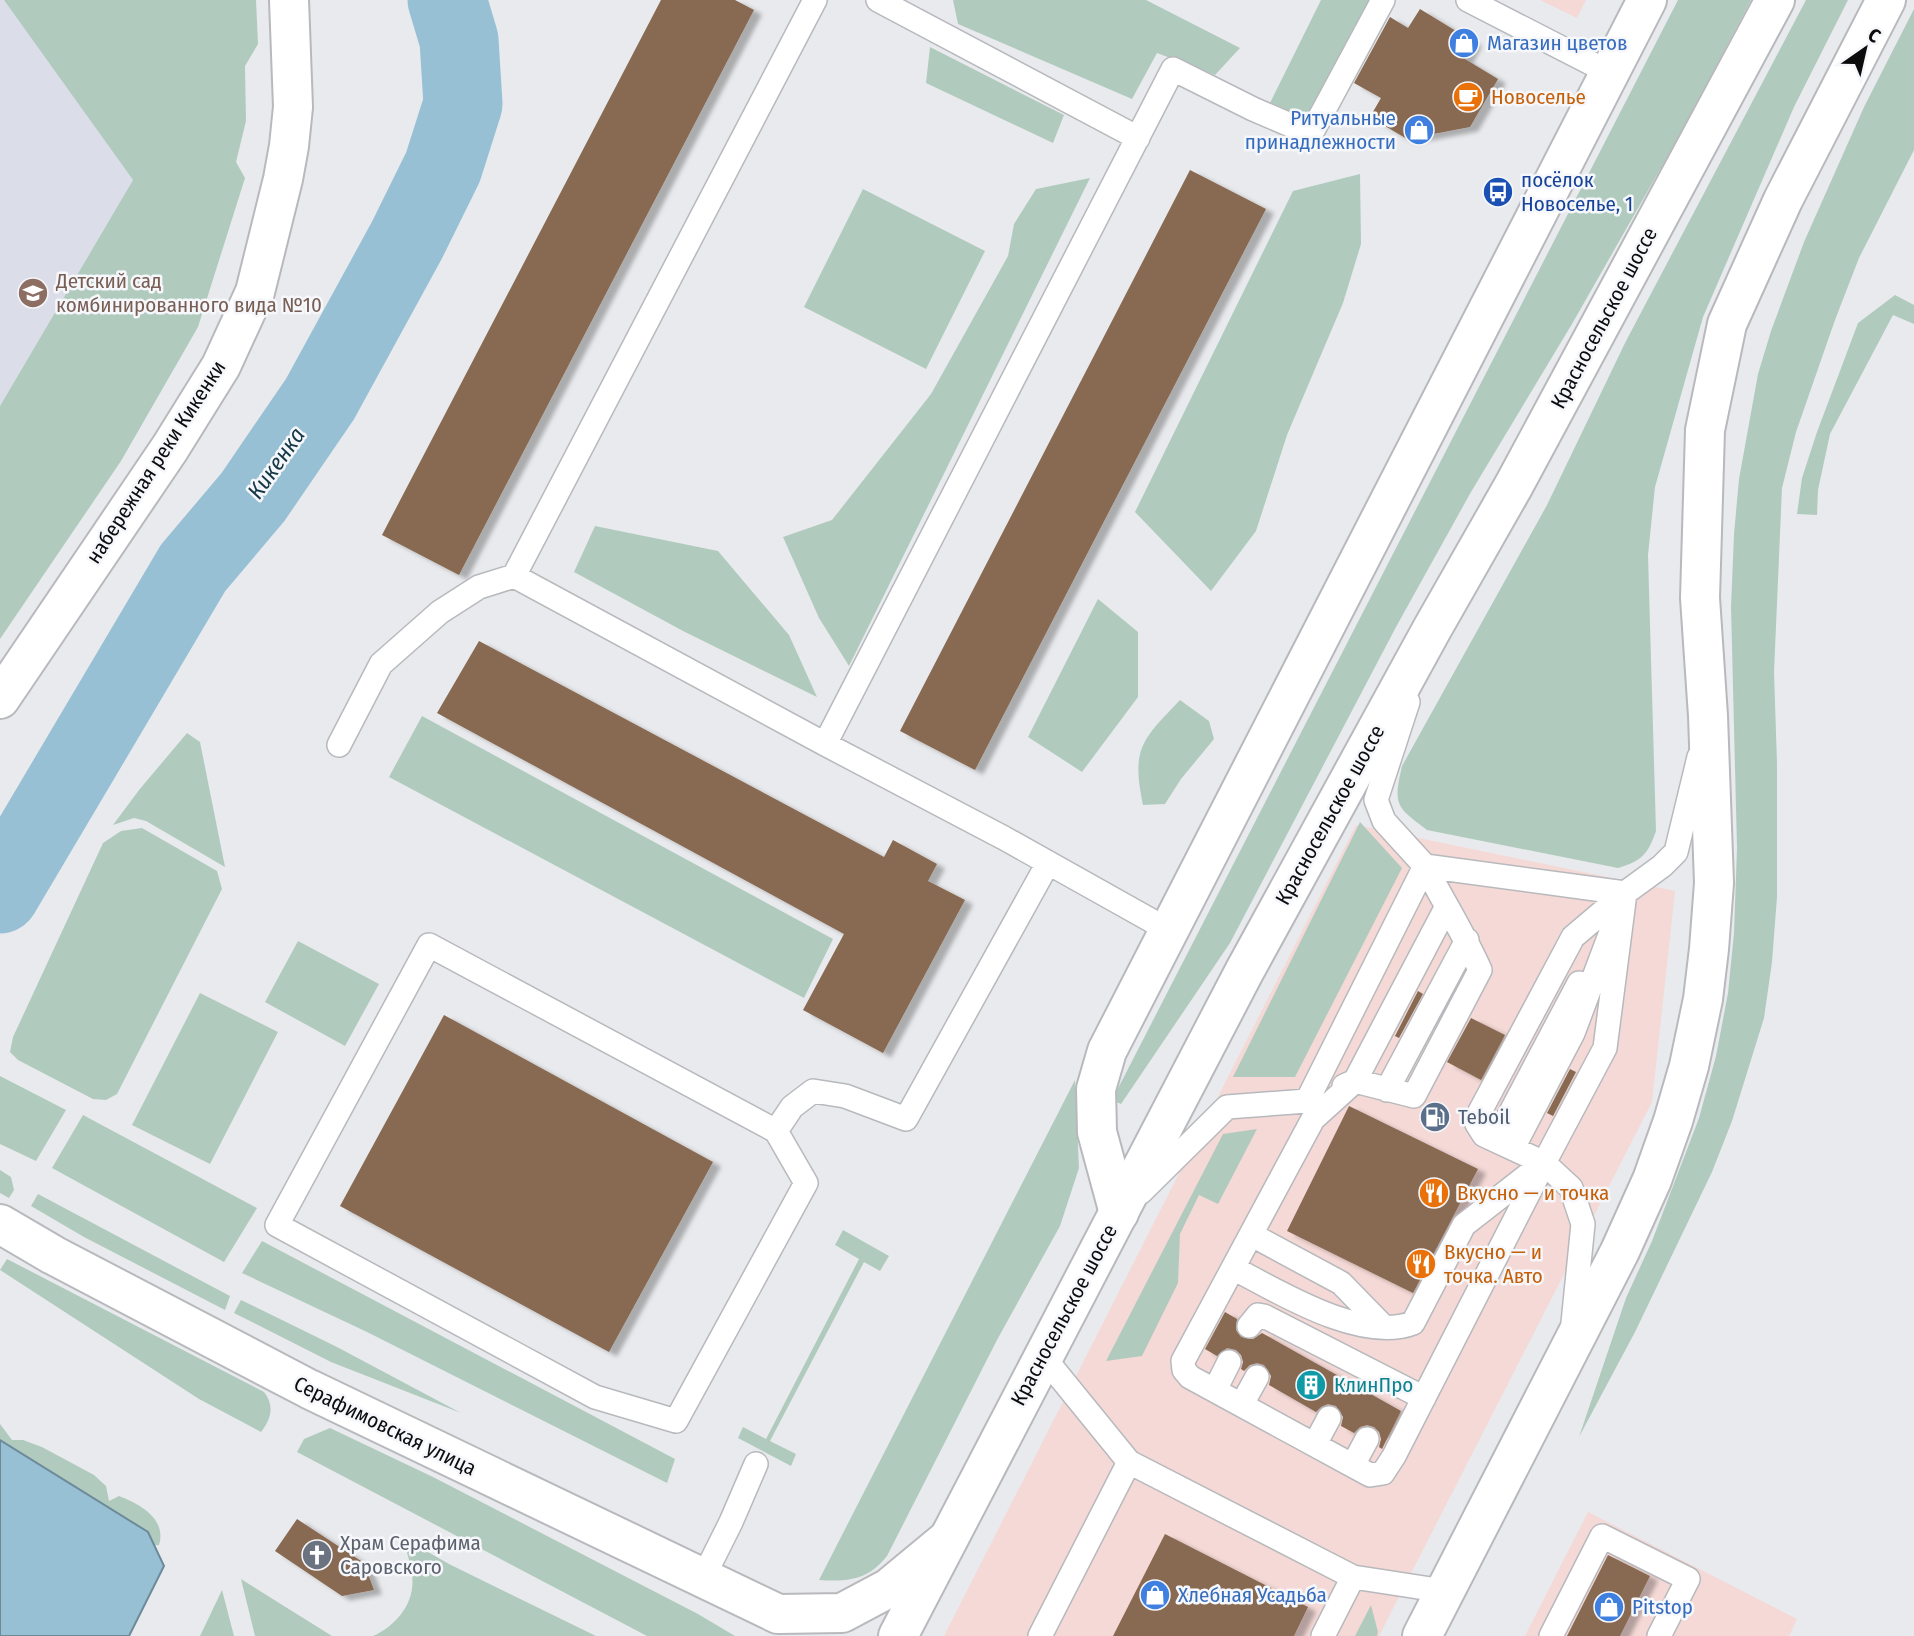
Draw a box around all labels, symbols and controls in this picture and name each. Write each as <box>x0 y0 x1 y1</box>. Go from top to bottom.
north arrow <box>1830 14 1900 84</box>
text: С <box>1864 23 1885 48</box>
shop icon: Магазин цветов <box>1447 26 1481 60</box>
place label: Магазин цветов <box>1487 30 1628 56</box>
cafe icon: Новоселье <box>1451 80 1485 114</box>
place label: Новоселье <box>1491 84 1586 110</box>
place label: Ритуальные принадлежности <box>1245 105 1396 155</box>
shop icon: Ритуальные принадлежности <box>1402 113 1436 147</box>
place label: посёлок Новоселье, 1 <box>1521 167 1633 217</box>
bus stop icon: посёлок Новоселье, 1 <box>1481 175 1515 209</box>
street label: Красносельское шоссе <box>1545 223 1663 413</box>
place label: Детский сад комбинированного вида №10 <box>55 268 322 318</box>
school or university icon: Детский сад комбинированного вида №10 <box>16 276 50 310</box>
street label: набережная реки Кикенки <box>81 356 231 568</box>
water label: Кикенка <box>241 422 311 504</box>
street label: Красносельское шоссе <box>1270 721 1390 909</box>
fuel station icon: Teboil <box>1418 1100 1452 1134</box>
place label: Teboil <box>1458 1104 1510 1130</box>
restaurant icon: Вкусно — и точка <box>1417 1176 1451 1210</box>
place label: Вкусно — и точка <box>1457 1180 1609 1206</box>
street label: Красносельское шоссе <box>1005 1220 1123 1410</box>
place label: Вкусно — и точка. Авто <box>1444 1239 1543 1289</box>
restaurant icon: Вкусно — и точка. Авто <box>1404 1247 1438 1281</box>
building icon: КлинПро <box>1294 1368 1328 1402</box>
street label: Серафимовская улица <box>290 1371 480 1481</box>
place label: КлинПро <box>1334 1372 1413 1398</box>
place label: Храм Серафима Саровского <box>340 1530 481 1580</box>
church icon: Храм Серафима Саровского <box>300 1538 334 1572</box>
shop icon: Хлебная Усадьба <box>1138 1578 1172 1612</box>
place label: Хлебная Усадьба <box>1178 1582 1327 1608</box>
shop icon: Pitstop <box>1592 1590 1626 1624</box>
place label: Pitstop <box>1632 1594 1693 1620</box>

